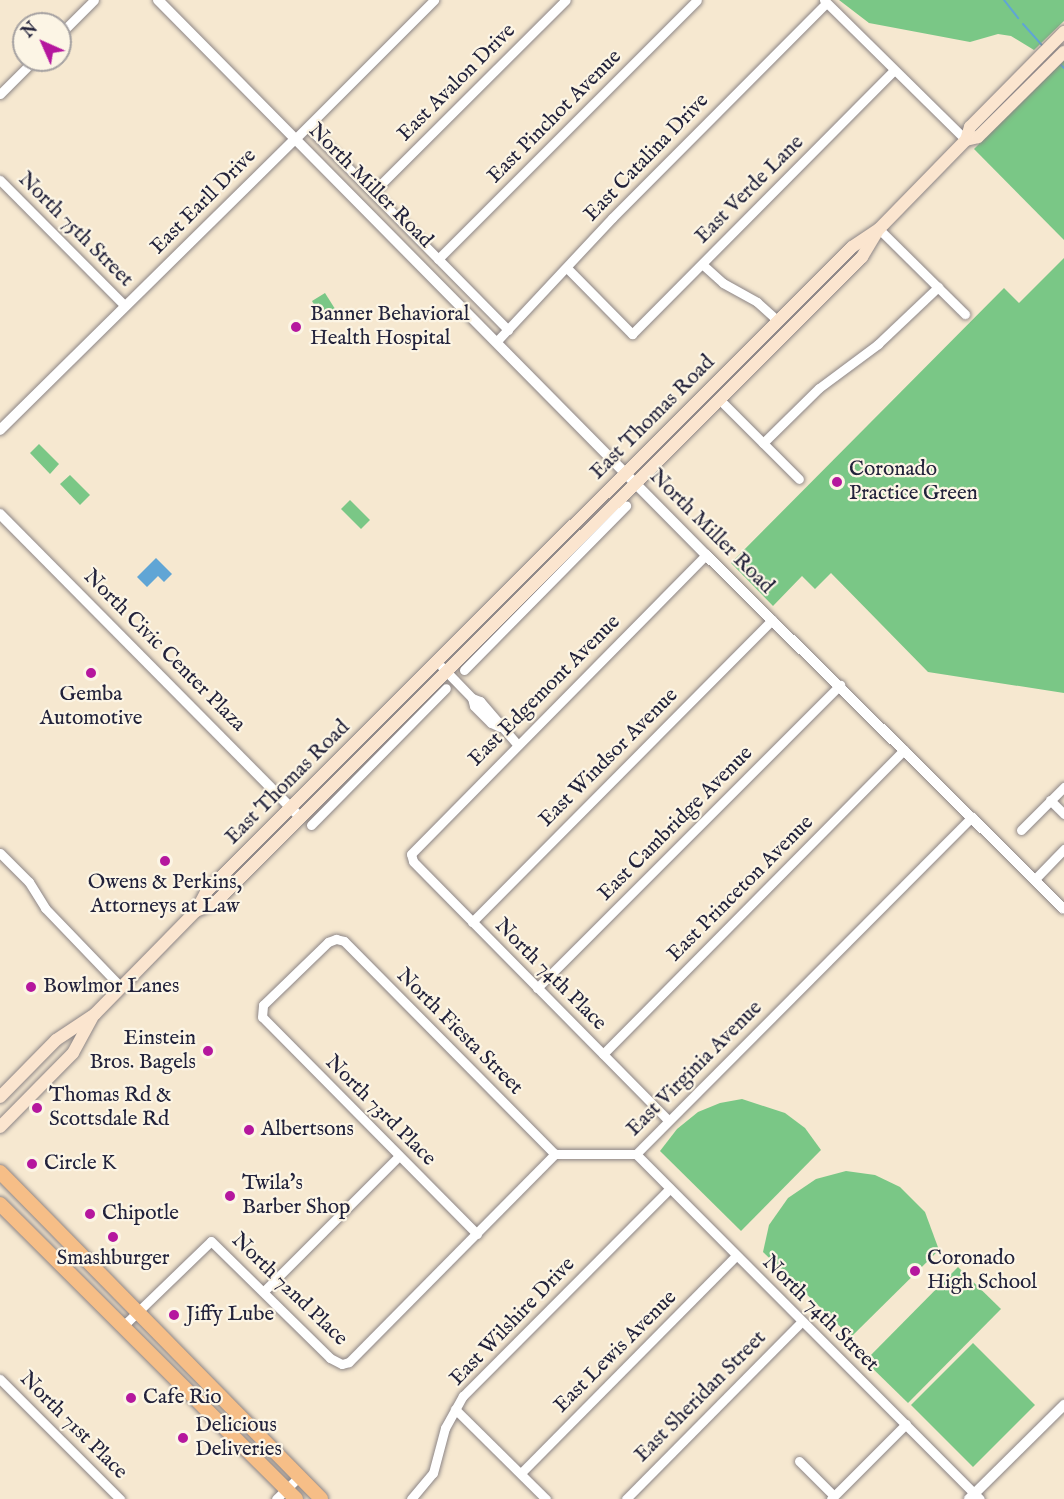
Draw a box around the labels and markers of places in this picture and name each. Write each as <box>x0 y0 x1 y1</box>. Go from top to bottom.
place label: Banner Behavioral Health Hospital <box>310 302 469 352</box>
marker: Banner Behavioral Health Hospital <box>287 318 305 336</box>
place label: Coronado Practice Green <box>849 457 978 507</box>
marker: Coronado Practice Green <box>830 475 844 489</box>
marker: Gemba Automotive <box>84 666 98 680</box>
place label: Gemba Automotive <box>40 682 142 732</box>
marker: Owens & Perkins, Attorneys at Law <box>158 854 172 868</box>
place label: Owens & Perkins, Attorneys at Law <box>88 870 242 920</box>
place label: Bowlmor Lanes <box>43 974 179 1000</box>
marker: Bowlmor Lanes <box>24 980 38 994</box>
place label: Einstein Bros. Bagels <box>89 1026 196 1076</box>
marker: Einstein Bros. Bagels <box>201 1044 215 1058</box>
place label: Thomas Rd & Scottsdale Rd <box>49 1083 171 1133</box>
marker: Thomas Rd & Scottsdale Rd <box>30 1101 44 1115</box>
place label: Albertsons <box>261 1117 354 1143</box>
marker: Albertsons <box>242 1123 256 1137</box>
place label: Circle K <box>44 1151 116 1177</box>
marker: Circle K <box>25 1157 39 1171</box>
place label: Twila's Barber Shop <box>242 1171 350 1221</box>
marker: Twila's Barber Shop <box>223 1189 237 1203</box>
place label: Chipotle <box>102 1201 179 1227</box>
marker: Chipotle <box>83 1207 97 1221</box>
marker: Smashburger <box>106 1230 120 1244</box>
place label: Smashburger <box>56 1246 170 1272</box>
place label: Coronado High School <box>927 1246 1037 1296</box>
marker: Coronado High School <box>908 1264 922 1278</box>
place label: Jiffy Lube <box>186 1302 274 1328</box>
marker: Jiffy Lube <box>167 1308 181 1322</box>
place label: Cafe Rio <box>143 1385 222 1411</box>
marker: Cafe Rio <box>124 1391 138 1405</box>
place label: Delicious Deliveries <box>195 1413 282 1463</box>
marker: Delicious Deliveries <box>176 1431 190 1445</box>

